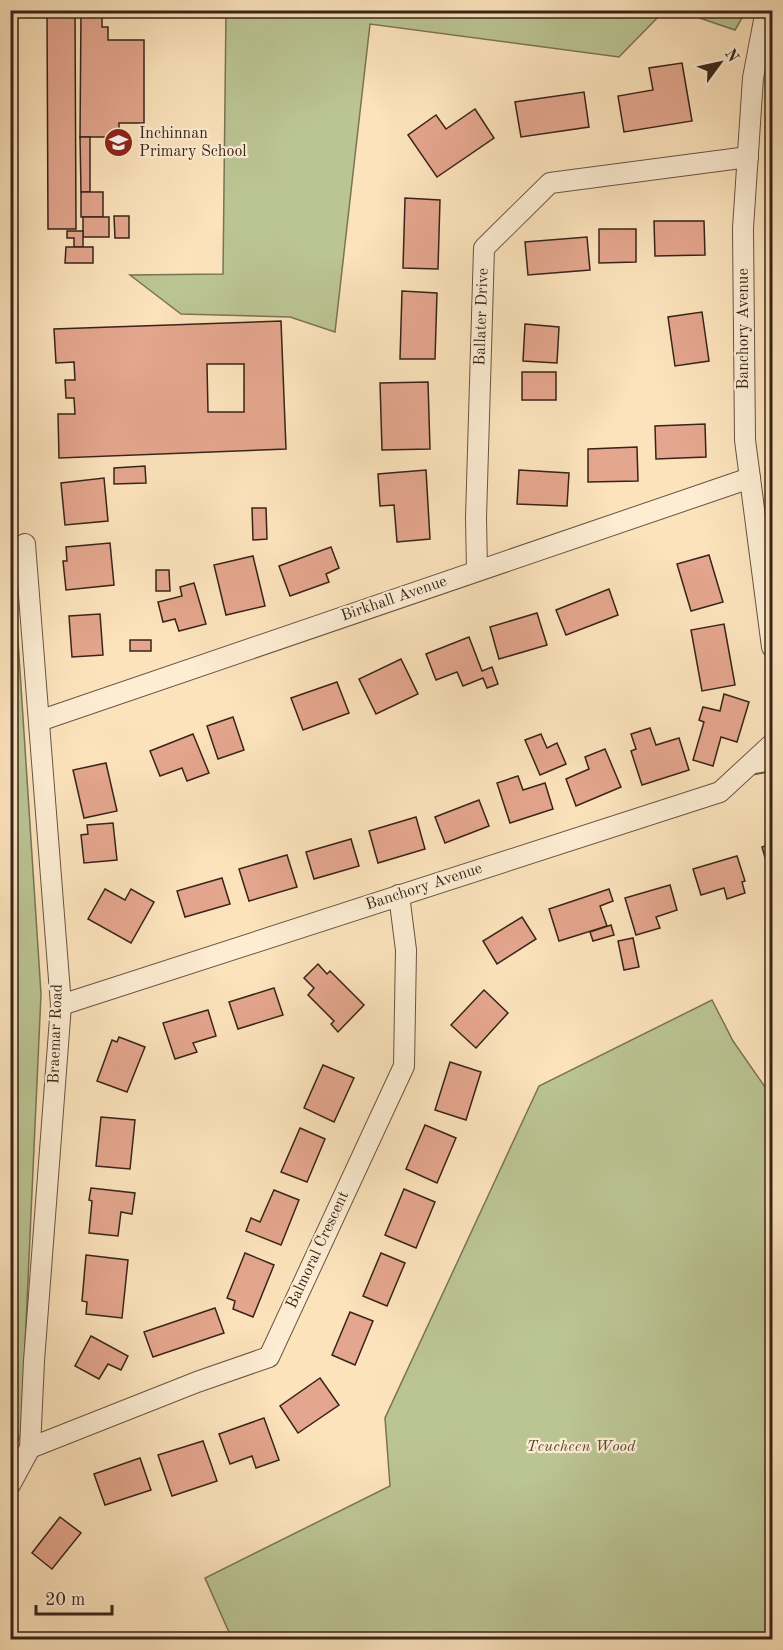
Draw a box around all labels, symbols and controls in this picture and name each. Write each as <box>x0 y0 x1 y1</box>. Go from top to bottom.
north arrow <box>690 33 750 93</box>
text: N <box>721 46 741 66</box>
place label: Inchinnan Primary School <box>139 126 247 160</box>
school or university icon: Inchinnan Primary School <box>102 127 134 159</box>
street label: Ballater Drive <box>472 268 492 366</box>
street label: Banchory Avenue <box>736 268 752 390</box>
street label: Birkhall Avenue <box>339 573 449 625</box>
street label: Banchory Avenue <box>364 861 484 913</box>
street label: Braemar Road <box>46 984 66 1084</box>
street label: Balmoral Crescent <box>284 1189 352 1311</box>
park label: Teucheen Wood <box>527 1439 636 1455</box>
scale bar <box>36 1578 112 1616</box>
text: 20 m <box>45 1591 85 1609</box>

